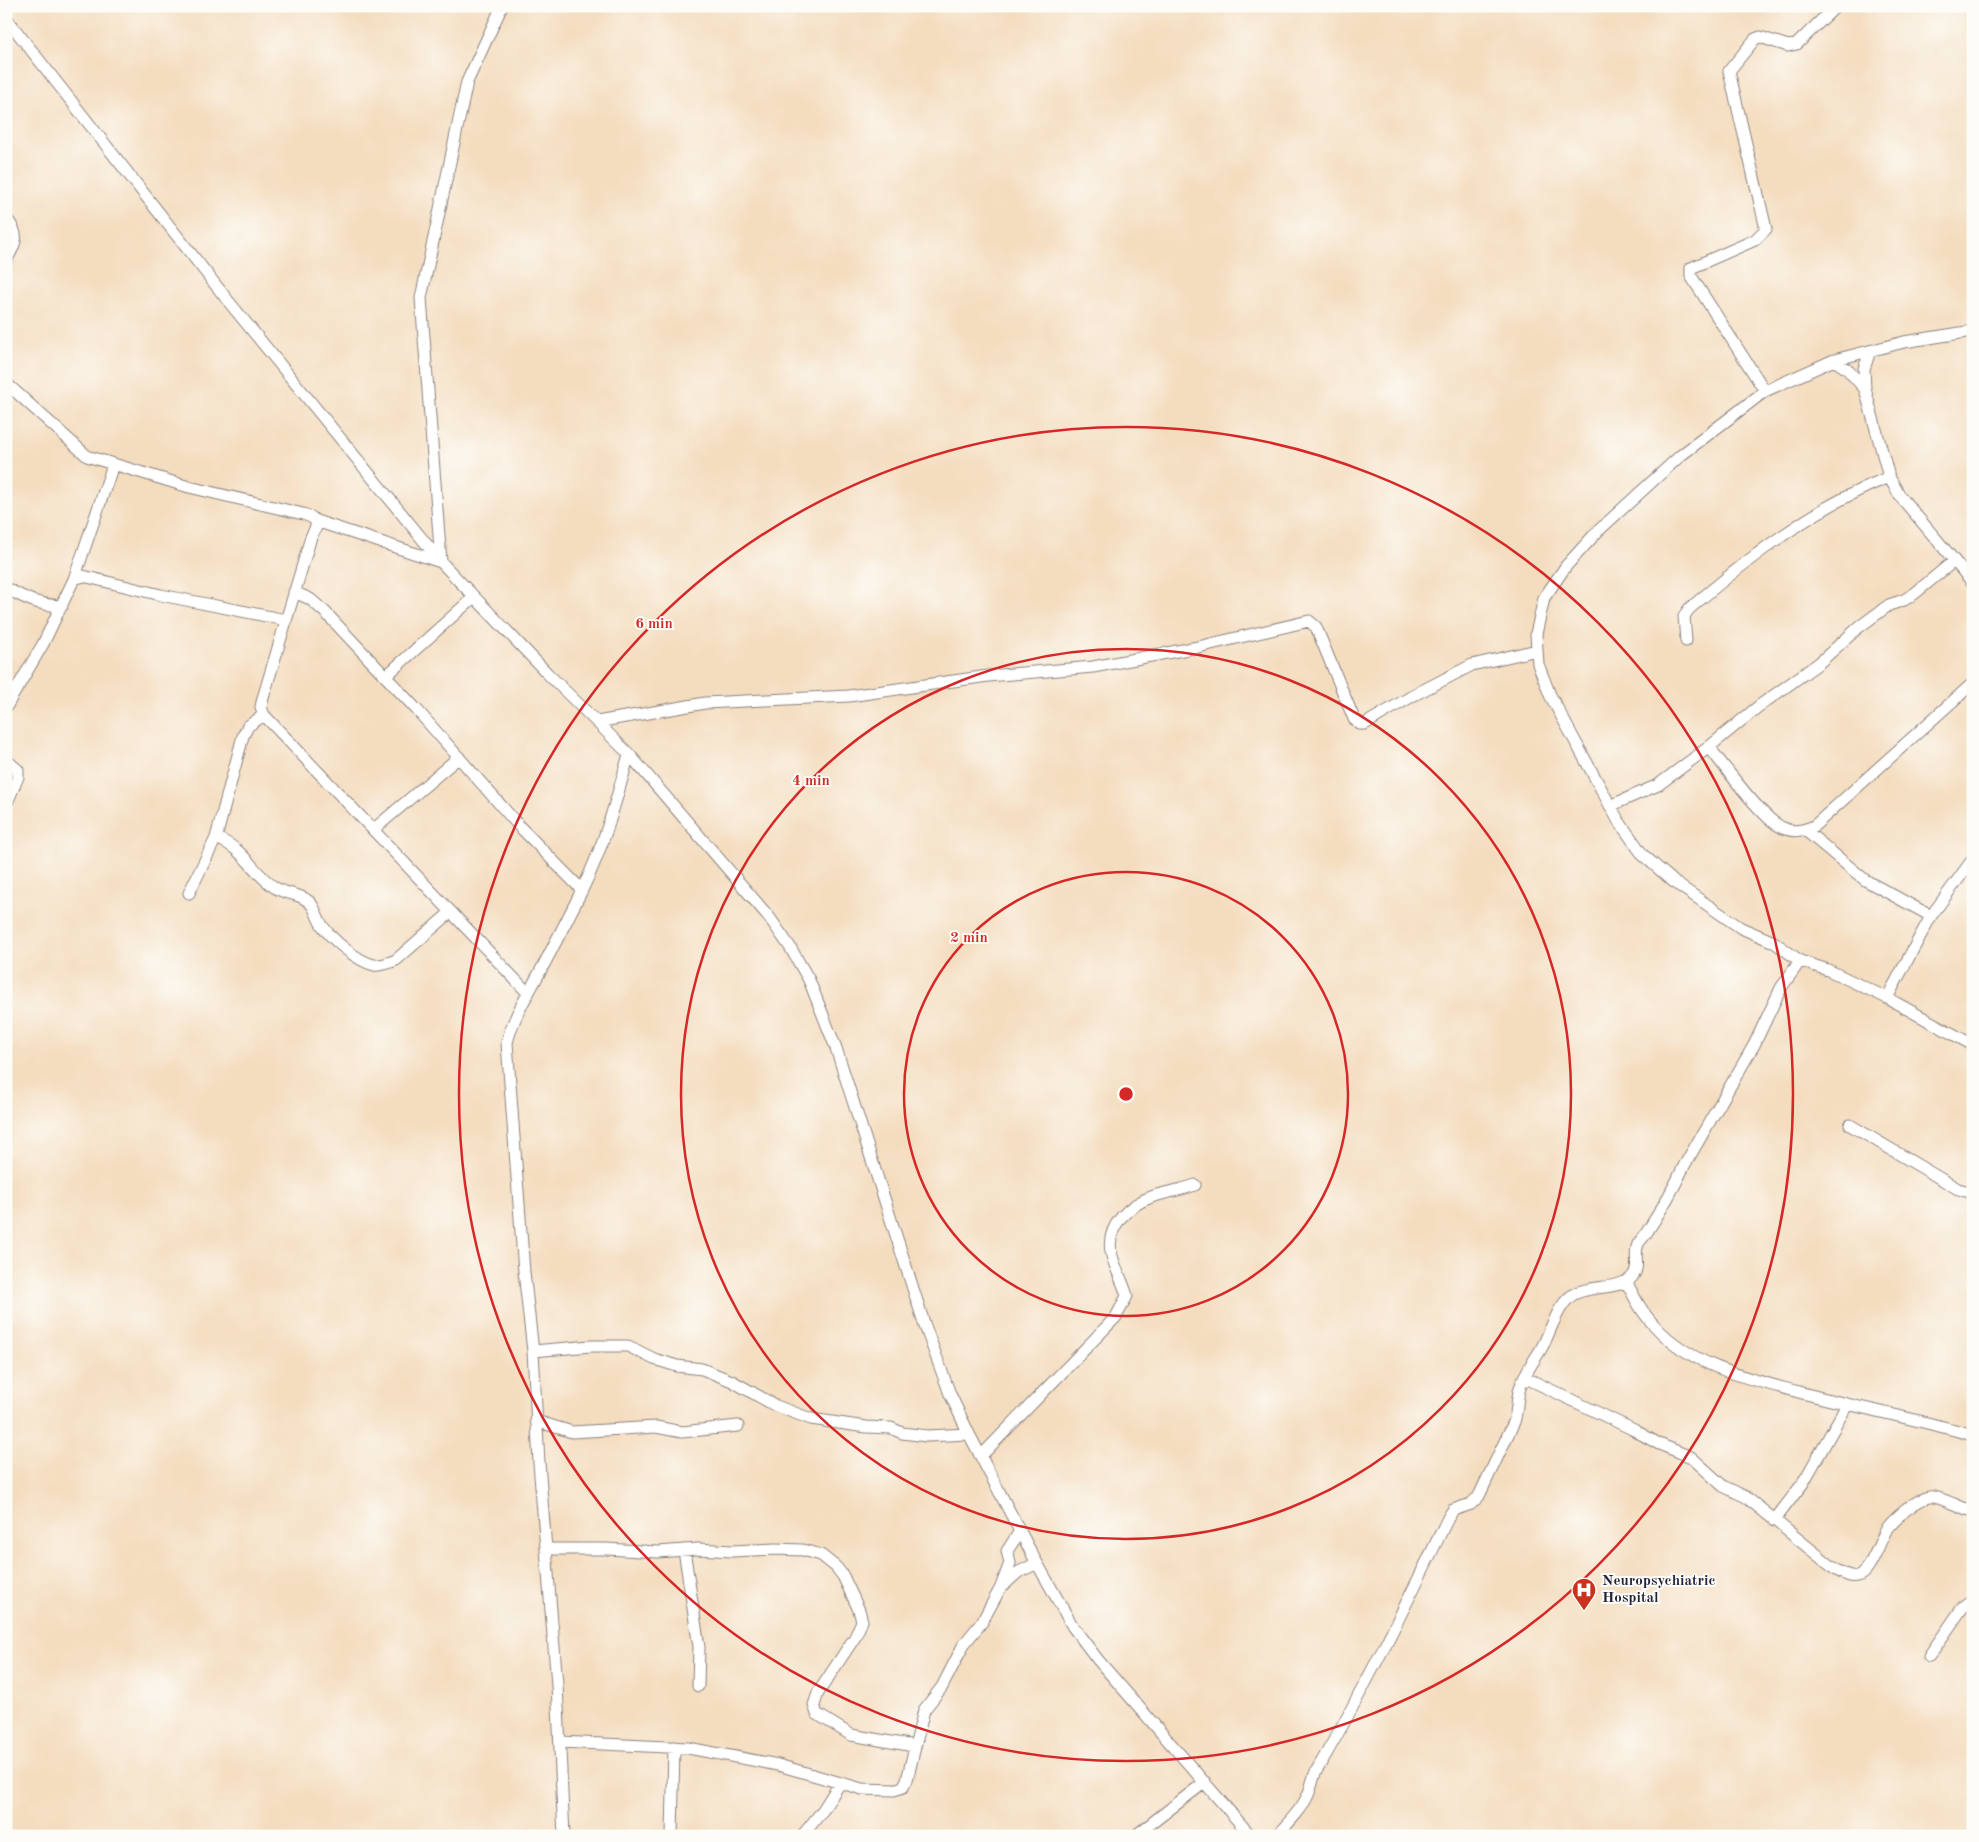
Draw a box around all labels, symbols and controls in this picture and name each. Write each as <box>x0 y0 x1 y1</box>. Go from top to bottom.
text: 6 min <box>635 617 673 632</box>
text: 4 min <box>792 774 830 789</box>
text: 2 min <box>950 931 988 946</box>
centre of rings <box>1117 1085 1135 1103</box>
place label: Neuropsychiatric Hospital <box>1602 1574 1716 1606</box>
hospital icon: Neuropsychiatric Hospital <box>1571 1577 1597 1611</box>

